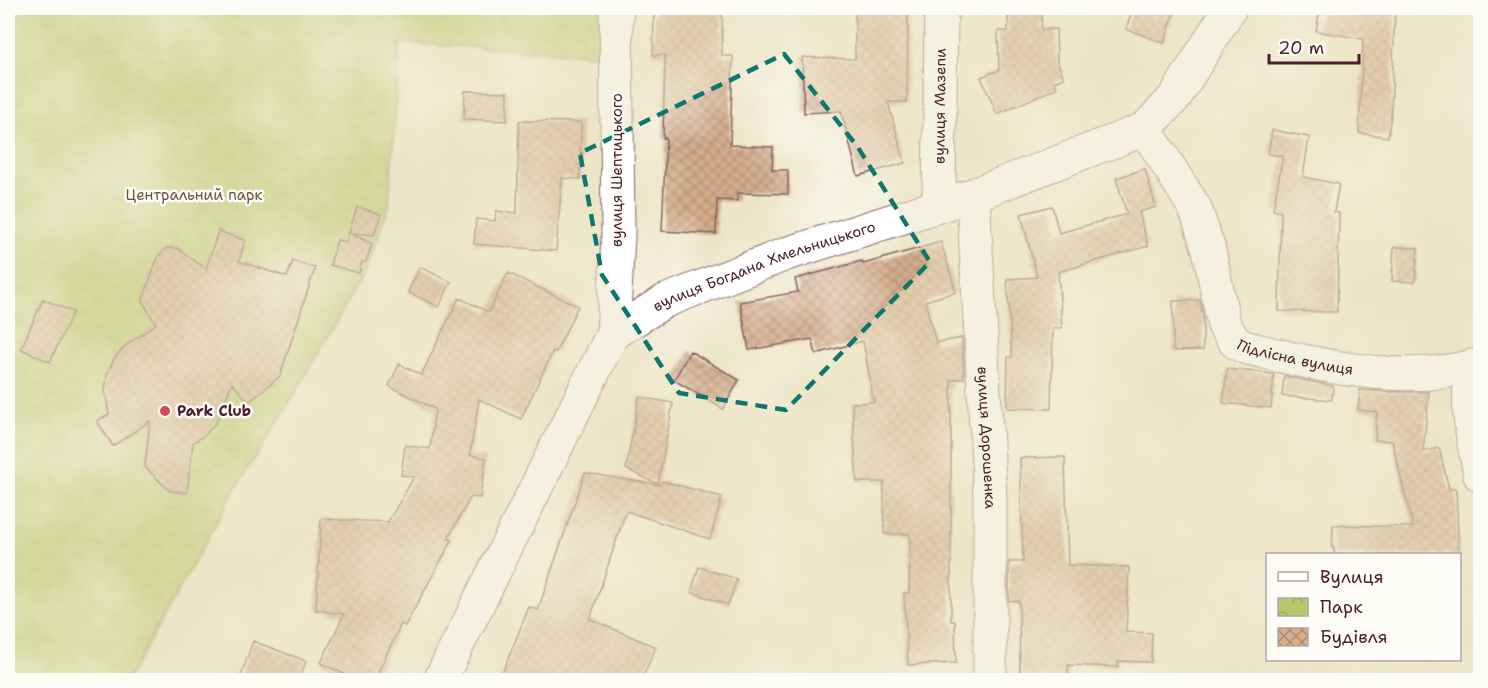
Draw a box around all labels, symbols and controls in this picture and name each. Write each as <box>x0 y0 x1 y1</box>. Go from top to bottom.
scale bar <box>1269 27 1359 65</box>
text: 20 m <box>1278 36 1324 60</box>
street label: вулиця Мазепи <box>929 48 951 164</box>
street label: вулиця Шептицького <box>607 93 627 247</box>
park label: Центральний парк <box>126 185 262 205</box>
street label: вулиця Богдана Хмельницького <box>649 216 878 316</box>
street label: Підлісна вулиця <box>1233 335 1355 380</box>
street label: вулиця Дорошенка <box>973 366 1000 509</box>
place label: Park Club <box>177 401 251 421</box>
marker: Park Club <box>158 404 172 418</box>
legend <box>1266 553 1461 661</box>
text: Вулиця <box>1320 565 1384 589</box>
text: Парк <box>1320 595 1363 619</box>
text: Будівля <box>1320 625 1388 649</box>

